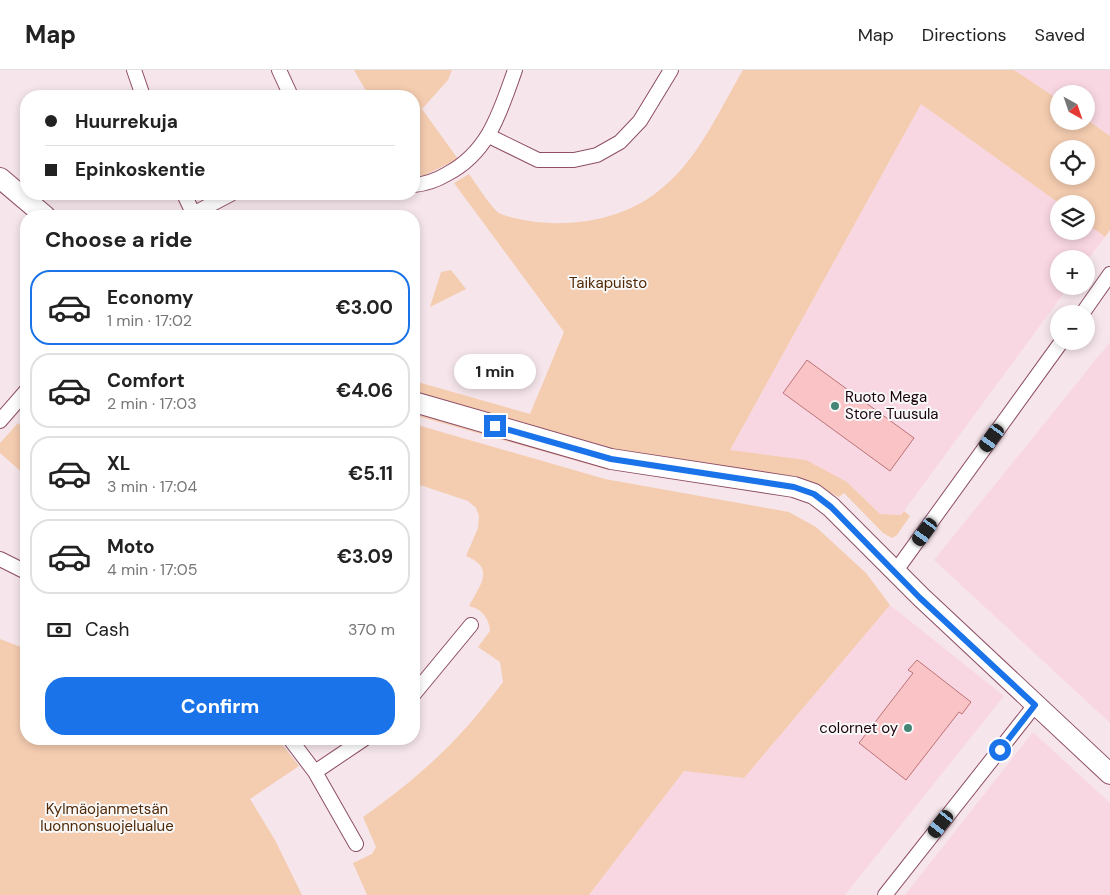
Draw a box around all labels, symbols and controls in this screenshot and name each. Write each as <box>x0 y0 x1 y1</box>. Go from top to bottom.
text: Map <box>25 19 76 50</box>
text: Map <box>858 23 894 47</box>
text: Directions <box>922 23 1007 47</box>
text: Saved <box>1035 23 1085 47</box>
north arrow <box>1050 85 1095 130</box>
map controls <box>1050 85 1095 350</box>
text: Huurrekuja <box>75 109 178 134</box>
button: locate <box>1050 140 1095 185</box>
text: Epinkoskentie <box>75 157 206 182</box>
button: layers <box>1050 195 1095 240</box>
text: Choose a ride <box>45 225 193 254</box>
button: + <box>1050 250 1095 295</box>
park label: Taikapuisto <box>569 273 647 293</box>
icon: car <box>47 285 92 330</box>
text: Economy <box>107 285 194 310</box>
text: €3.00 <box>336 295 393 320</box>
button: − <box>1050 305 1095 350</box>
text: 1 min · 17:02 <box>107 310 192 331</box>
callout: 1 min <box>454 354 536 388</box>
text: 1 min <box>476 361 514 382</box>
icon: car <box>47 368 92 413</box>
text: Comfort <box>107 368 185 393</box>
text: €4.06 <box>336 378 393 403</box>
place label: Ruoto Mega Store Tuusula <box>845 387 939 424</box>
text: 2 min · 17:03 <box>107 393 197 414</box>
marker: Ruoto Mega Store Tuusula <box>829 400 841 412</box>
route end <box>484 415 506 437</box>
car <box>977 421 1006 455</box>
icon: car <box>47 451 92 496</box>
text: XL <box>107 451 130 476</box>
text: €5.11 <box>348 461 393 486</box>
text: 3 min · 17:04 <box>107 476 197 497</box>
car <box>910 515 939 549</box>
icon: car <box>47 534 92 579</box>
text: Moto <box>107 534 155 559</box>
text: €3.09 <box>337 544 393 569</box>
text: 4 min · 17:05 <box>107 559 197 580</box>
icon: cash <box>45 616 73 644</box>
text: Cash <box>85 617 129 642</box>
text: 370 m <box>348 619 395 640</box>
button: Confirm <box>45 677 395 735</box>
place label: colornet oy <box>819 718 899 738</box>
marker: colornet oy <box>902 722 914 734</box>
route start <box>989 739 1011 761</box>
park label: Kylmäojanmetsän luonnonsuojelualue <box>40 799 174 836</box>
car <box>925 808 956 840</box>

